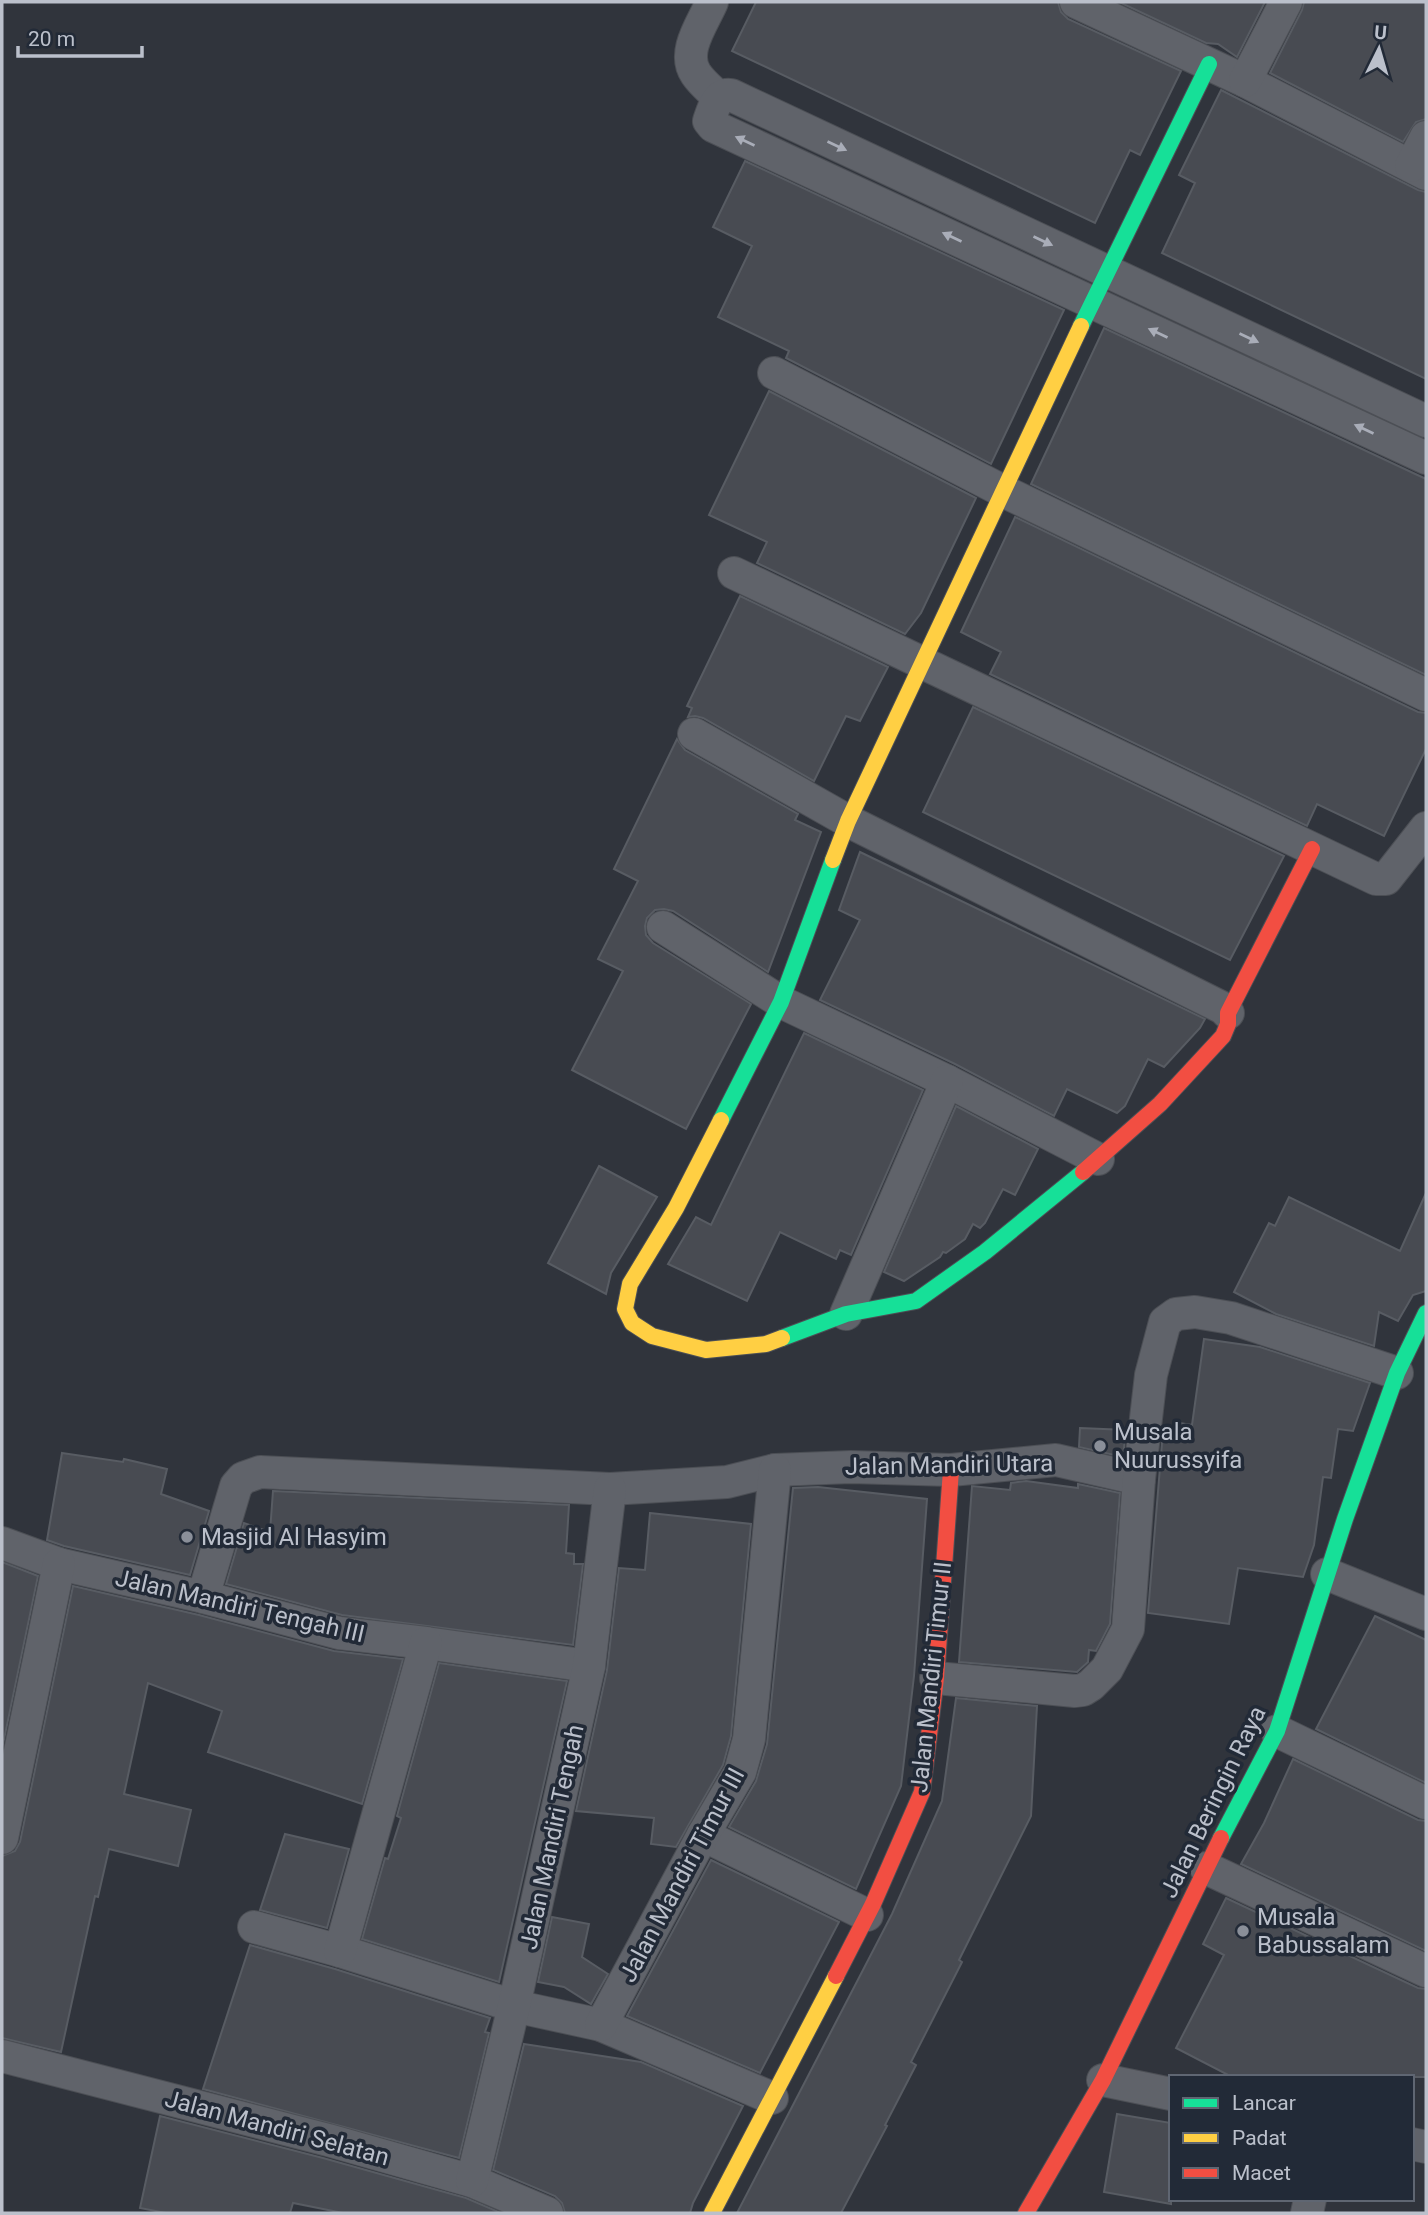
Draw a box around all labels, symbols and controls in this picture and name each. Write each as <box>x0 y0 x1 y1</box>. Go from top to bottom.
scale bar <box>18 14 142 58</box>
north arrow <box>1344 14 1414 84</box>
text: U <box>1373 21 1388 45</box>
text: 20 m <box>28 27 75 51</box>
one-way arrow <box>735 136 756 147</box>
one-way arrow <box>827 140 847 151</box>
one-way arrow <box>942 231 962 243</box>
one-way arrow <box>1033 235 1053 247</box>
one-way arrow <box>1148 327 1168 338</box>
one-way arrow <box>1239 332 1259 343</box>
one-way arrow <box>1354 423 1375 434</box>
place label: Musala Nuurussyifa <box>1114 1418 1242 1474</box>
marker: Musala Nuurussyifa <box>1092 1438 1108 1454</box>
street label: Jalan Mandiri Utara <box>845 1449 1053 1481</box>
place label: Masjid Al Hasyim <box>201 1523 387 1551</box>
marker: Masjid Al Hasyim <box>179 1529 195 1545</box>
street label: Jalan Mandiri Timur II <box>905 1560 957 1794</box>
street label: Jalan Mandiri Tengah III <box>113 1564 367 1648</box>
street label: Jalan Beringin Raya <box>1154 1702 1272 1902</box>
street label: Jalan Mandiri Tengah <box>514 1722 590 1952</box>
street label: Jalan Mandiri Timur III <box>614 1763 750 1987</box>
place label: Musala Babussalam <box>1257 1903 1389 1959</box>
marker: Musala Babussalam <box>1235 1923 1251 1939</box>
legend <box>1169 2075 1414 2201</box>
street label: Jalan Mandiri Selatan <box>162 2085 392 2171</box>
text: Lancar <box>1232 2091 1296 2115</box>
text: Padat <box>1232 2126 1287 2150</box>
text: Macet <box>1232 2161 1291 2185</box>

